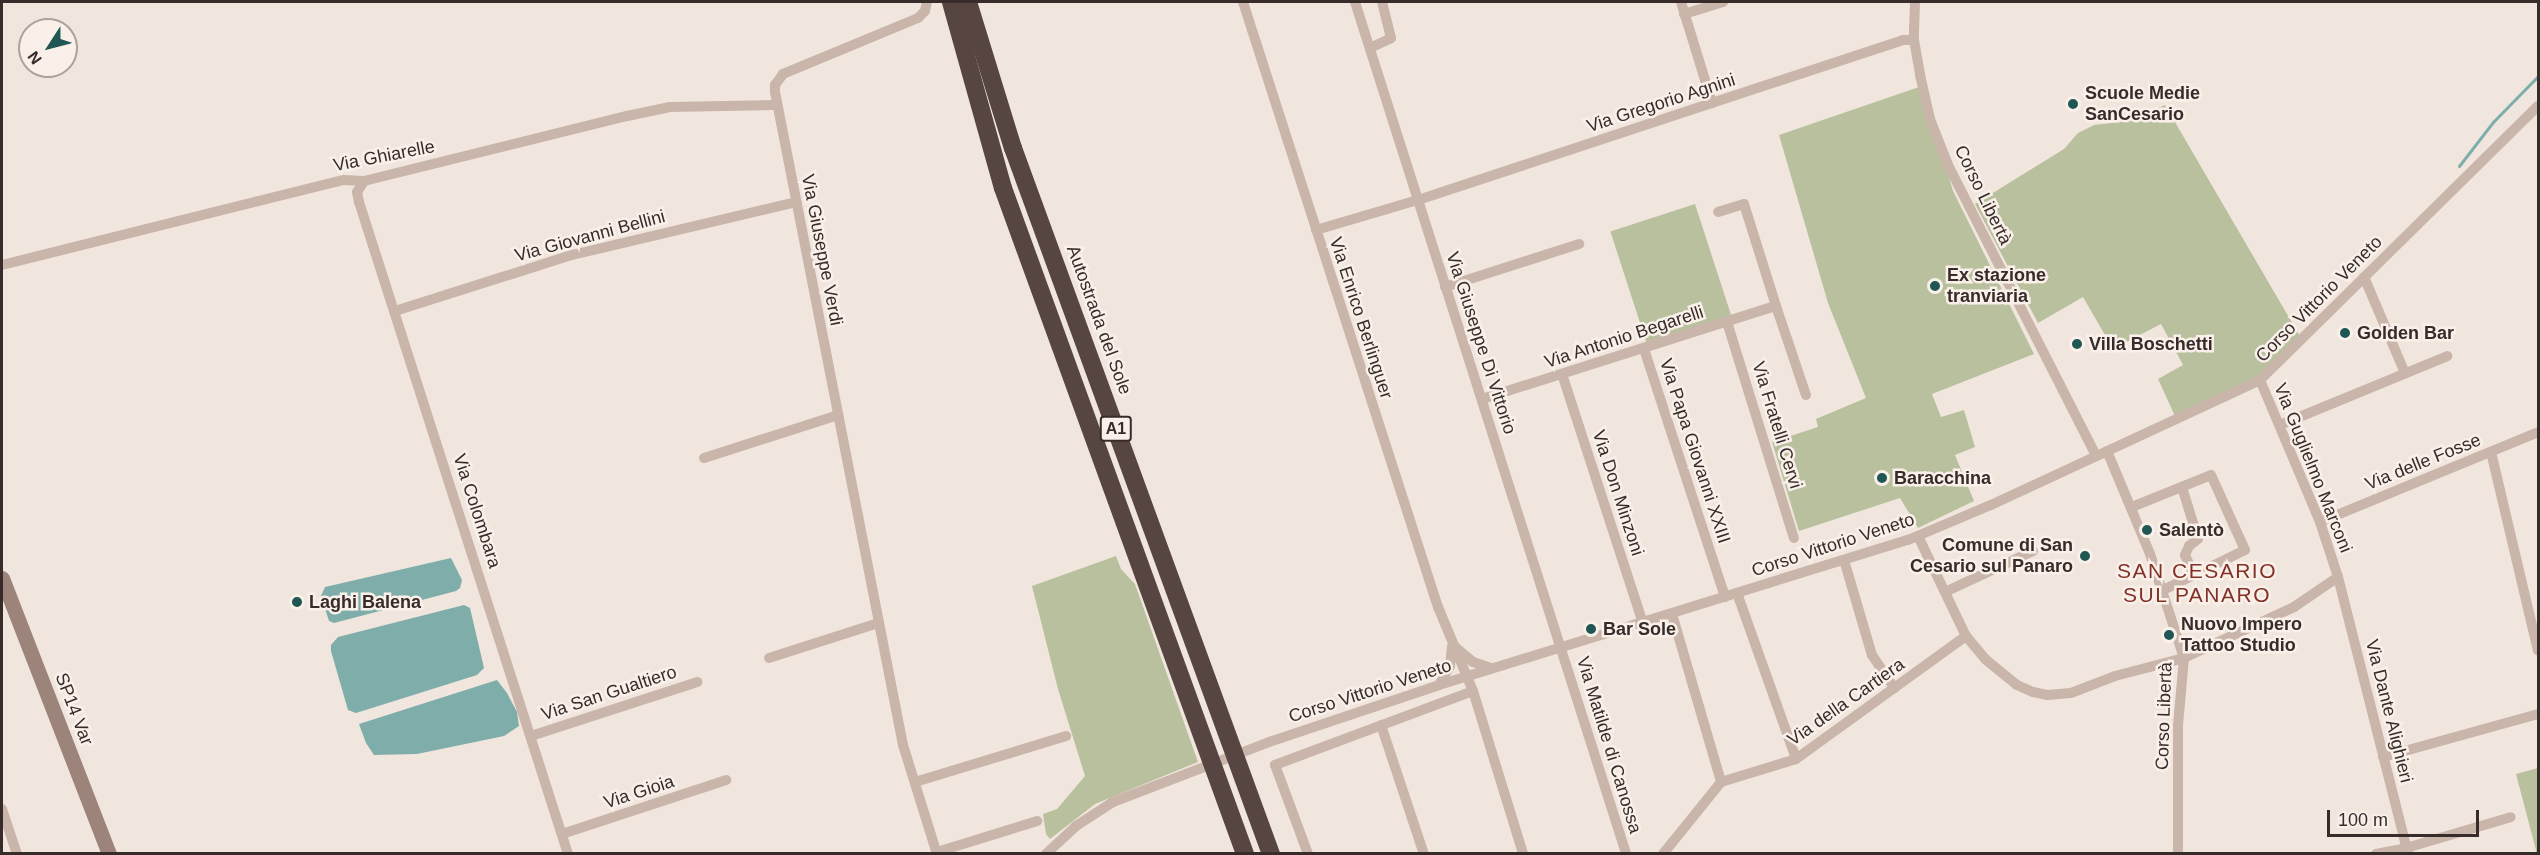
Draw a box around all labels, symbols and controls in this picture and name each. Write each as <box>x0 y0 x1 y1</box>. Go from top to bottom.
north arrow <box>18 18 78 78</box>
text: N <box>24 48 45 67</box>
street label: Via Gregorio Agnini <box>1584 69 1738 137</box>
place label: Scuole Medie SanCesario <box>2085 83 2200 125</box>
marker: Scuole Medie SanCesario <box>2066 97 2080 111</box>
street label: Via Ghiarelle <box>332 136 436 176</box>
street label: Corso Libertà <box>1950 142 2016 248</box>
street label: Via Giuseppe Verdi <box>797 172 847 328</box>
street label: Via Giovanni Bellini <box>512 206 668 266</box>
street label: Corso Vittorio Veneto <box>2251 231 2387 367</box>
street label: Via Enrico Berlinguer <box>1325 234 1397 402</box>
street label: Autostrada del Sole <box>1062 242 1136 398</box>
street label: Via Giuseppe Di Vittorio <box>1441 249 1521 437</box>
place label: Ex stazione tranviaria <box>1947 265 2046 308</box>
marker: Ex stazione tranviaria <box>1928 279 1942 293</box>
street label: Via Antonio Begarelli <box>1541 301 1707 373</box>
place label: Golden Bar <box>2357 322 2454 344</box>
marker: Golden Bar <box>2338 326 2352 340</box>
place label: Villa Boschetti <box>2089 333 2213 355</box>
marker: Villa Boschetti <box>2070 337 2084 351</box>
street label: Via Papa Giovanni XXIII <box>1655 356 1735 546</box>
street label: Via Fratelli Cervi <box>1747 359 1807 491</box>
street label: Via Guglielmo Marconi <box>2269 380 2357 556</box>
road number: A1 <box>1100 416 1132 442</box>
street label: Via Don Minzoni <box>1588 427 1648 559</box>
street label: Via delle Fosse <box>2362 429 2484 495</box>
street label: Via Colombara <box>448 451 506 571</box>
place label: Baracchina <box>1894 467 1991 489</box>
marker: Baracchina <box>1875 471 1889 485</box>
street label: Corso Vittorio Veneto <box>1749 508 1917 582</box>
place label: Salentò <box>2159 519 2224 541</box>
marker: Salentò <box>2140 523 2154 537</box>
place label: Comune di San Cesario sul Panaro <box>1910 535 2073 578</box>
marker: Comune di San Cesario sul Panaro <box>2078 549 2092 563</box>
district label: SAN CESARIO SUL PANARO <box>2117 558 2277 608</box>
place label: Laghi Balena <box>309 591 421 613</box>
marker: Laghi Balena <box>290 595 304 609</box>
place label: Nuovo Impero Tattoo Studio <box>2181 614 2302 656</box>
place label: Bar Sole <box>1603 618 1676 640</box>
marker: Bar Sole <box>1584 622 1598 636</box>
marker: Nuovo Impero Tattoo Studio <box>2162 628 2176 642</box>
street label: Via Dante Alighieri <box>2361 637 2417 785</box>
street label: Corso Vittorio Veneto <box>1286 654 1454 728</box>
street label: Via Matilde di Canossa <box>1572 654 1646 836</box>
street label: Via della Cartiera <box>1783 654 1909 750</box>
street label: Via San Gualtiero <box>539 661 679 725</box>
street label: Corso Libertà <box>2151 662 2177 770</box>
street label: SP14 Var <box>50 670 98 748</box>
street label: Via Gioia <box>601 770 677 814</box>
scale bar <box>2330 798 2482 836</box>
text: 100 m <box>2338 810 2388 830</box>

